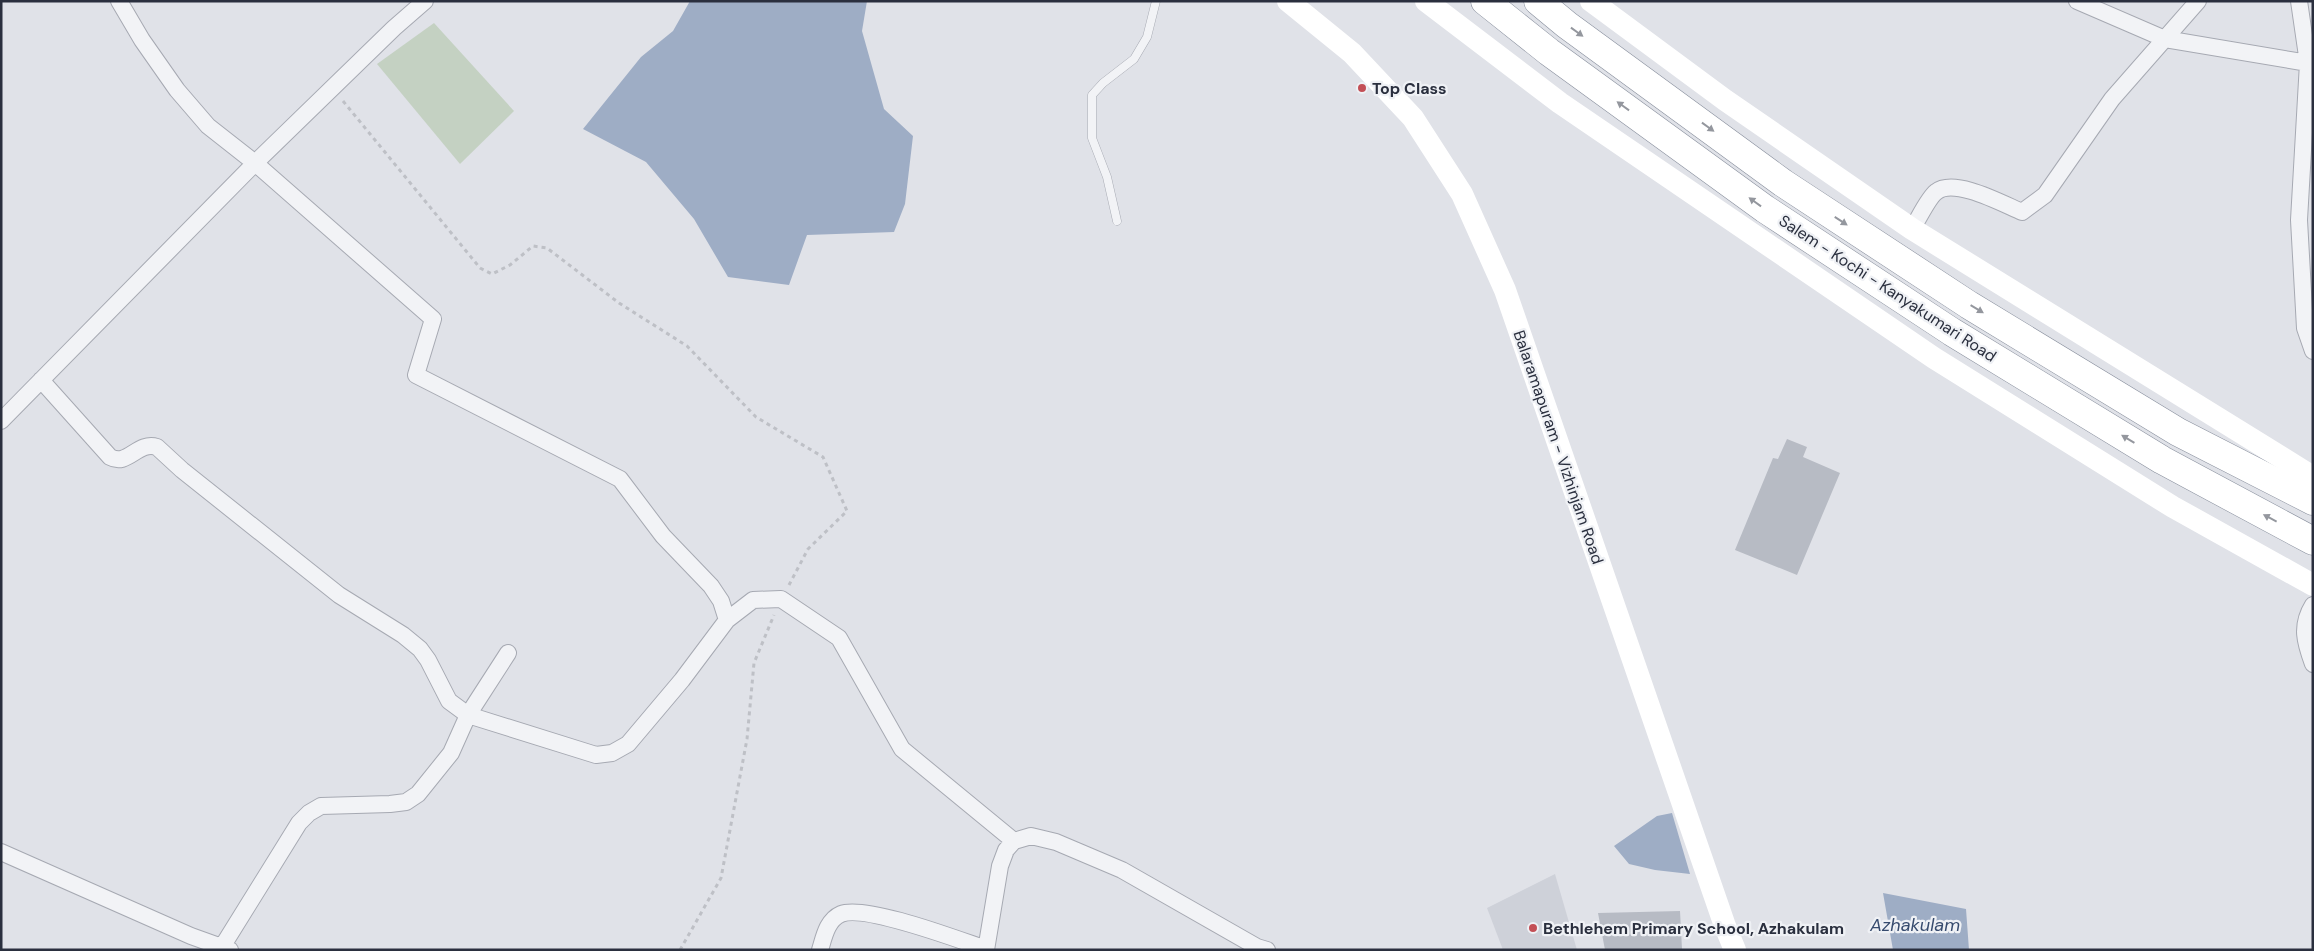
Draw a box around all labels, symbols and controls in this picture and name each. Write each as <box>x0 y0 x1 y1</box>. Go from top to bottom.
one-way arrow <box>1570 26 1583 36</box>
place label: Top Class <box>1372 78 1447 99</box>
marker: Top Class <box>1356 82 1368 94</box>
one-way arrow <box>1616 101 1630 111</box>
one-way arrow <box>1701 122 1714 133</box>
one-way arrow <box>1749 196 1762 207</box>
street label: Salem - Kochi - Kanyakumari Road <box>1775 210 2000 367</box>
one-way arrow <box>1834 216 1848 225</box>
one-way arrow <box>1970 305 1983 314</box>
street label: Balaramapuram - Vizhinjam Road <box>1509 327 1608 567</box>
one-way arrow <box>2121 434 2134 444</box>
one-way arrow <box>2263 514 2277 522</box>
water label: Azhakulam <box>1869 913 1960 937</box>
place label: Bethlehem Primary School, Azhakulam <box>1543 918 1844 939</box>
marker: Bethlehem Primary School, Azhakulam <box>1527 922 1539 934</box>

